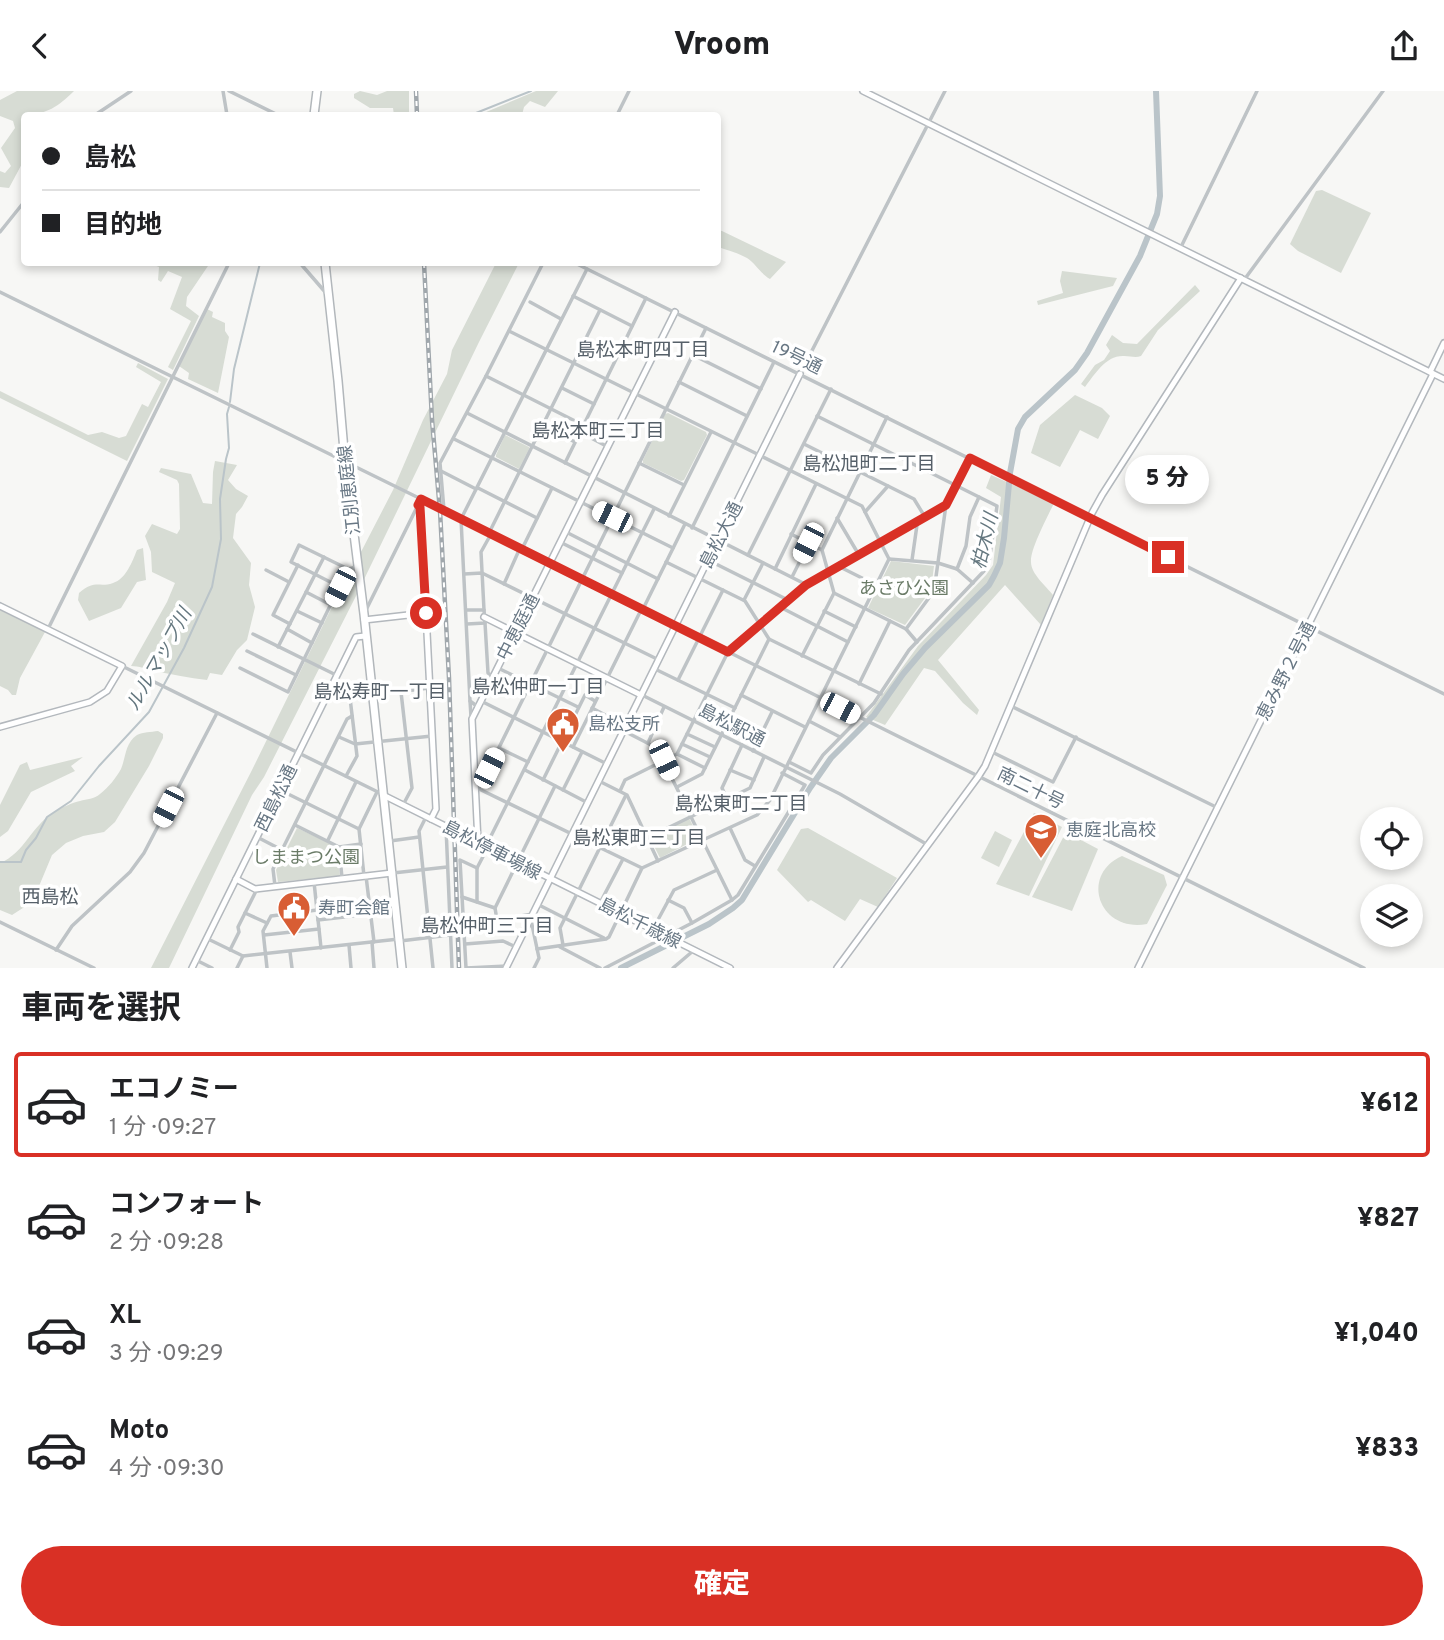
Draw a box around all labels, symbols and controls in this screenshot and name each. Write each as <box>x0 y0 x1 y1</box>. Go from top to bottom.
text: Vroom <box>674 26 770 66</box>
icon: back <box>21 27 59 65</box>
icon: share <box>1385 27 1423 65</box>
text: 島松 <box>84 143 136 176</box>
text: 目的地 <box>84 210 162 243</box>
street label: 19号通 <box>767 336 825 380</box>
district label: 島松本町四丁目 <box>576 339 710 363</box>
district label: 島松本町三丁目 <box>531 420 665 444</box>
street label: 江別恵庭線 <box>334 444 367 536</box>
district label: 島松旭町二丁目 <box>802 453 936 477</box>
callout: 5 分 <box>1126 455 1210 505</box>
text: 5 分 <box>1146 465 1188 494</box>
car <box>589 498 636 536</box>
street label: 島松大通 <box>696 498 749 573</box>
water label: 柏木川 <box>967 509 1005 572</box>
car <box>790 520 827 566</box>
route end <box>1152 541 1184 573</box>
car <box>322 564 359 610</box>
park label: あさひ公園 <box>859 578 949 601</box>
street label: 中恵庭通 <box>493 590 546 665</box>
route start <box>410 597 442 629</box>
water label: ルルマップ川 <box>122 603 199 716</box>
street label: 恵み野２号通 <box>1253 618 1322 725</box>
district label: 島松仲町一丁目 <box>471 676 605 700</box>
district label: 島松寿町一丁目 <box>313 681 447 705</box>
car <box>817 689 864 727</box>
street label: 島松駅通 <box>694 700 769 753</box>
public building icon: 島松支所 <box>544 705 582 754</box>
place label: 島松支所 <box>588 714 660 737</box>
car <box>646 737 683 783</box>
car <box>471 745 508 791</box>
street label: 西島松通 <box>251 761 303 836</box>
street label: 南二十号 <box>993 763 1068 815</box>
car <box>150 784 187 830</box>
district label: 島松東町二丁目 <box>674 793 808 817</box>
map controls <box>1360 807 1423 947</box>
button: locate <box>1360 807 1423 870</box>
school or university icon: 恵庭北高校 <box>1022 811 1060 860</box>
street label: 島松停車場線 <box>438 817 545 886</box>
place label: 恵庭北高校 <box>1066 820 1156 843</box>
district label: 島松東町三丁目 <box>572 827 706 851</box>
park label: しままつ公園 <box>252 847 360 870</box>
button: layers <box>1360 884 1423 947</box>
district label: 西島松 <box>21 886 79 910</box>
public building icon: 寿町会館 <box>275 889 313 938</box>
street label: 島松千歳線 <box>594 894 685 955</box>
place label: 寿町会館 <box>318 898 390 921</box>
district label: 島松仲町三丁目 <box>420 915 554 939</box>
text: 車両を選択 <box>21 990 181 1030</box>
icon: car <box>25 1073 88 1136</box>
text: エコノミー <box>109 1074 239 1107</box>
text: ¥612 <box>1360 1088 1419 1121</box>
text: 1 分 · 09:27 <box>109 1114 216 1143</box>
icon: car <box>25 1188 88 1251</box>
text: コンフォート <box>109 1189 264 1222</box>
text: ¥827 <box>1357 1203 1419 1236</box>
text: 2 分 · 09:28 <box>109 1229 224 1258</box>
text: XL <box>109 1300 141 1333</box>
icon: car <box>25 1303 88 1366</box>
text: ¥1,040 <box>1334 1318 1419 1351</box>
text: 3 分 · 09:29 <box>109 1340 224 1369</box>
text: Moto <box>109 1415 169 1448</box>
icon: car <box>25 1418 88 1481</box>
text: ¥833 <box>1355 1433 1419 1466</box>
text: 4 分 · 09:30 <box>109 1455 225 1484</box>
button: 確定 <box>21 1546 1423 1626</box>

